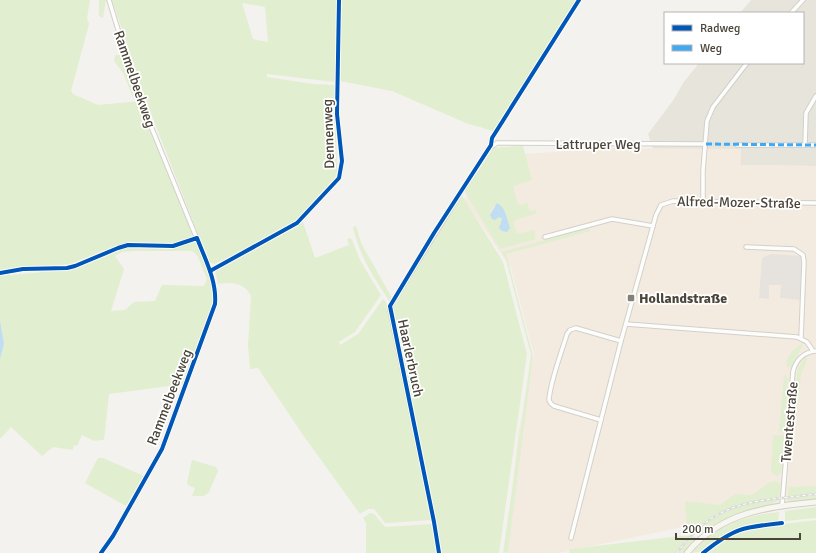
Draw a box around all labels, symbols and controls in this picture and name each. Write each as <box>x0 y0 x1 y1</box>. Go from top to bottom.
legend <box>664 12 804 64</box>
text: Radweg <box>700 21 740 36</box>
street label: Rammelbeekweg <box>110 28 159 130</box>
text: Weg <box>700 41 722 56</box>
street label: Dennenweg <box>319 99 338 169</box>
street label: Lattruper Weg <box>555 136 641 153</box>
street label: Alfred-Mozer-Straße <box>677 193 801 212</box>
place label: Hollandstraße <box>639 290 727 307</box>
marker: Hollandstraße <box>626 293 636 303</box>
street label: Haarlerbruch <box>394 318 427 399</box>
street label: Rammelbeekweg <box>143 347 196 448</box>
street label: Twentestraße <box>777 381 802 463</box>
scale bar <box>676 515 800 541</box>
text: 200 m <box>682 522 714 537</box>

